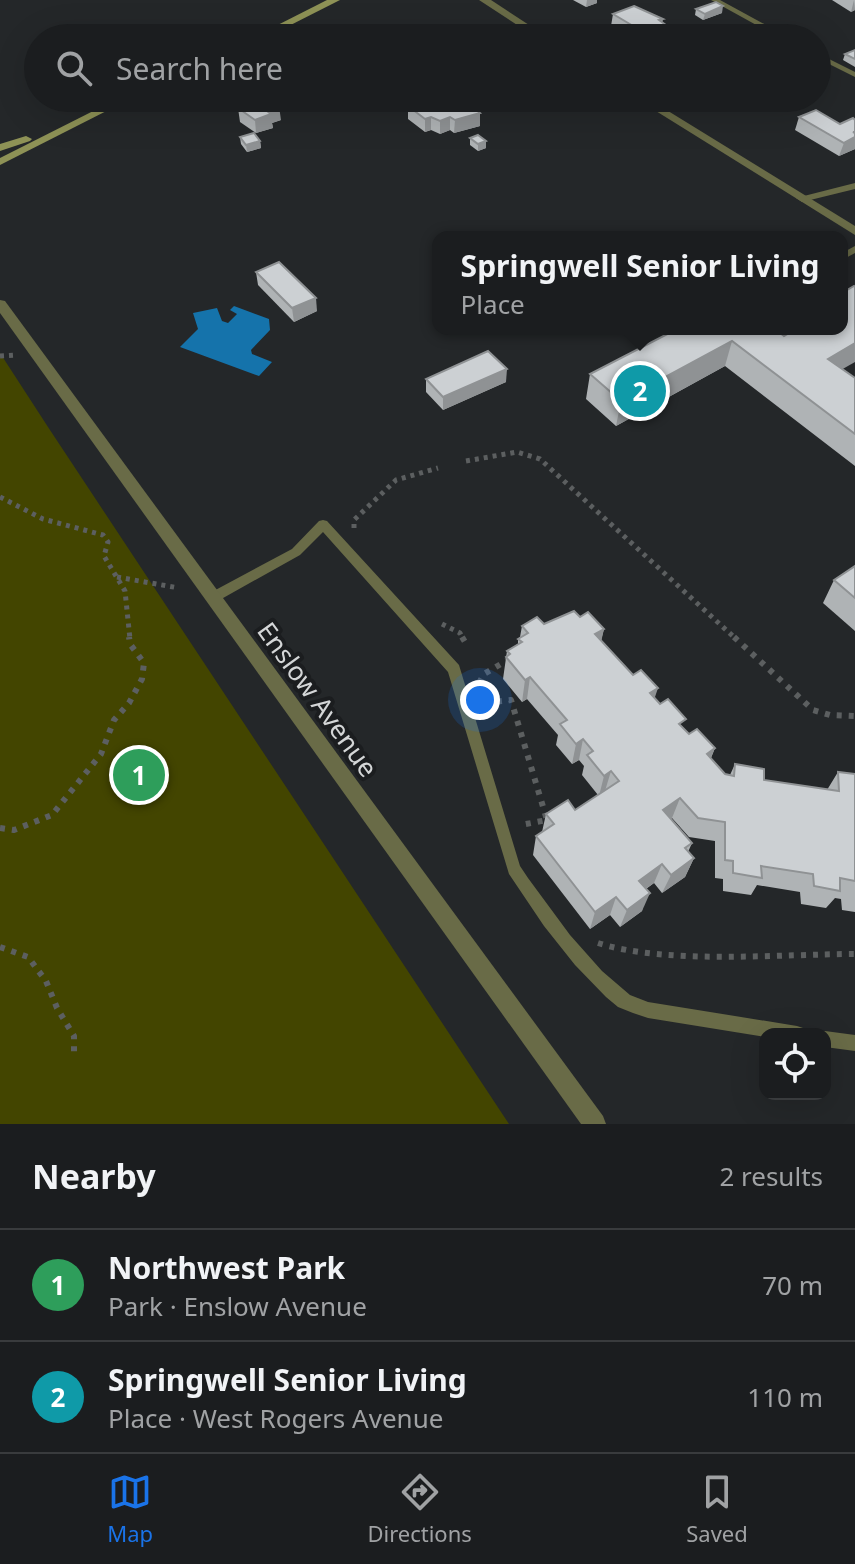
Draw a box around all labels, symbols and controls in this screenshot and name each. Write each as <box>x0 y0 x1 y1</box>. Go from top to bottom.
search box <box>24 24 831 112</box>
icon: search <box>52 46 96 90</box>
text: Search here <box>116 48 283 89</box>
popup <box>432 231 848 335</box>
text: Springwell Senior Living <box>461 245 819 286</box>
text: Place <box>461 286 525 322</box>
pin: 2 <box>614 361 666 421</box>
street label: Enslow Avenue <box>250 614 386 784</box>
your location <box>460 680 500 720</box>
pin: 1 <box>113 745 165 805</box>
map controls <box>759 1028 831 1100</box>
button: locate <box>759 1028 831 1100</box>
text: Nearby <box>32 1153 156 1199</box>
text: 2 results <box>719 1158 823 1194</box>
text: Northwest Park <box>108 1247 345 1288</box>
text: 1 <box>51 1267 65 1303</box>
text: 70 m <box>762 1267 823 1303</box>
text: Park · Enslow Avenue <box>108 1288 367 1324</box>
text: Springwell Senior Living <box>108 1359 467 1400</box>
text: 2 <box>51 1379 65 1415</box>
text: 110 m <box>747 1379 823 1415</box>
text: Place · West Rogers Avenue <box>108 1400 443 1436</box>
tab: Map <box>107 1470 153 1548</box>
tab: Directions <box>367 1470 472 1548</box>
tab: Saved <box>686 1470 748 1548</box>

